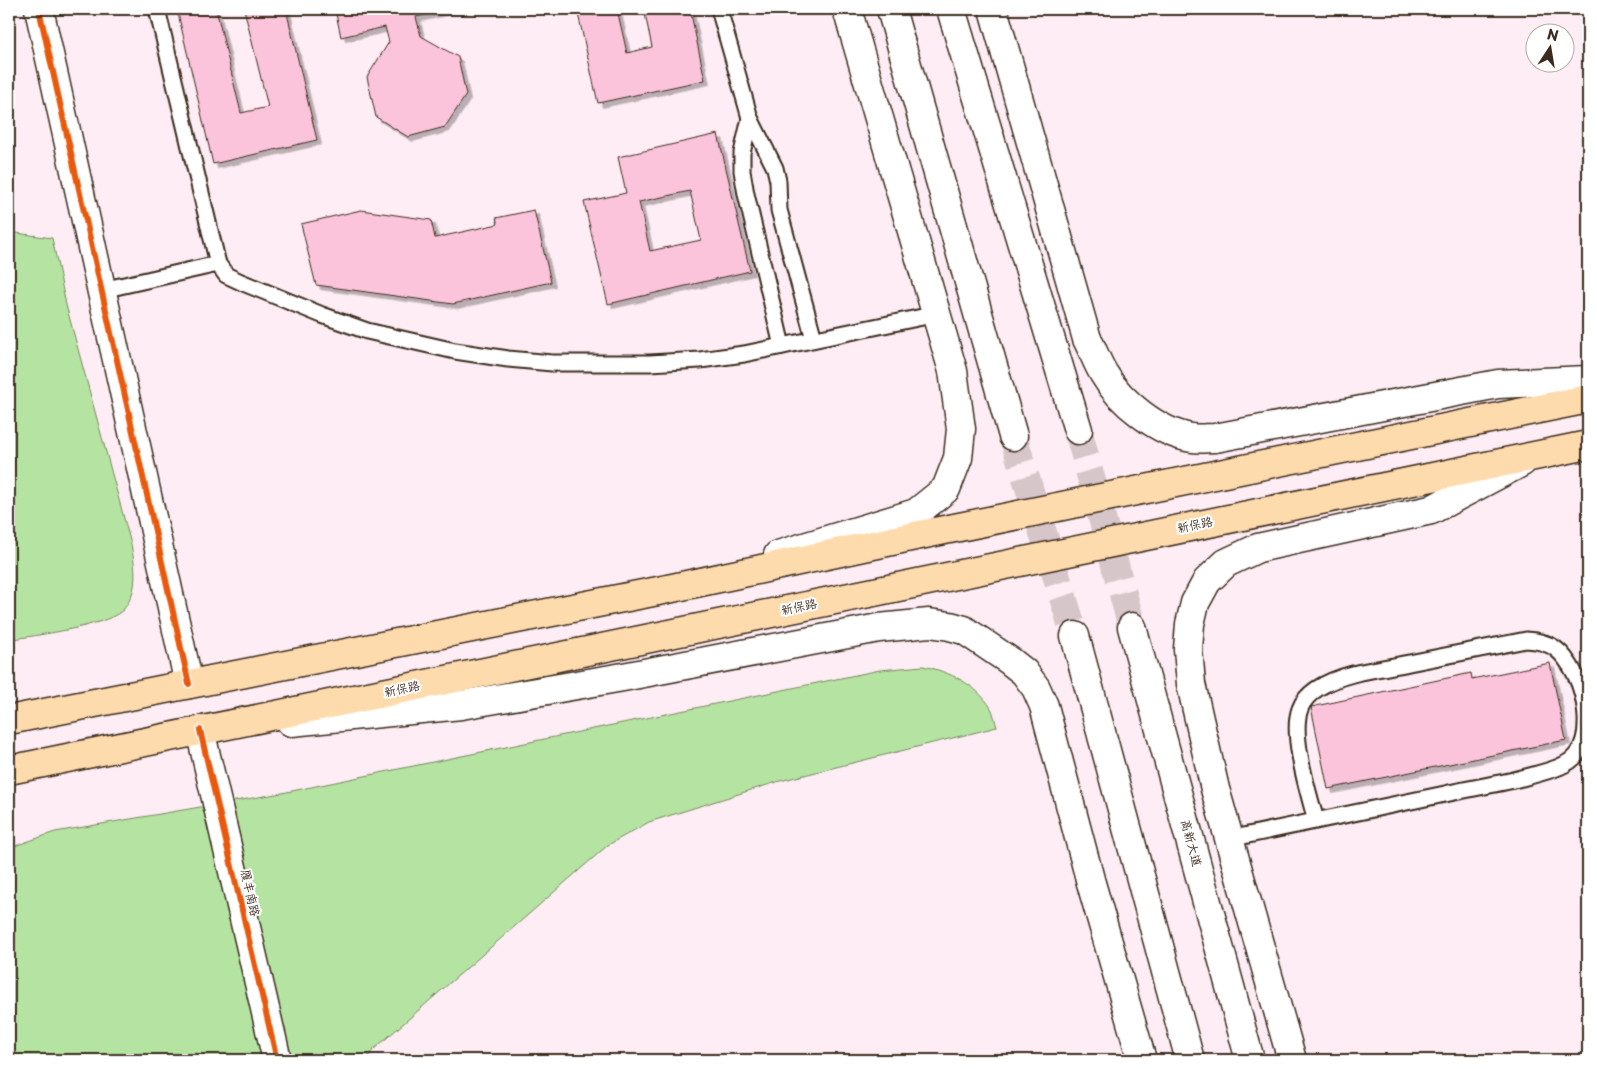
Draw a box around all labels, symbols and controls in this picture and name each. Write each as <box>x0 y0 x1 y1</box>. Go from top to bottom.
north arrow <box>1524 22 1574 72</box>
text: N <box>1545 23 1560 46</box>
street label: 新保路 <box>1175 511 1214 537</box>
street label: 新保路 <box>779 593 818 619</box>
street label: 新保路 <box>382 675 421 701</box>
street label: 高新大道 <box>1177 817 1207 868</box>
street label: 履丰南路 <box>237 867 265 918</box>

